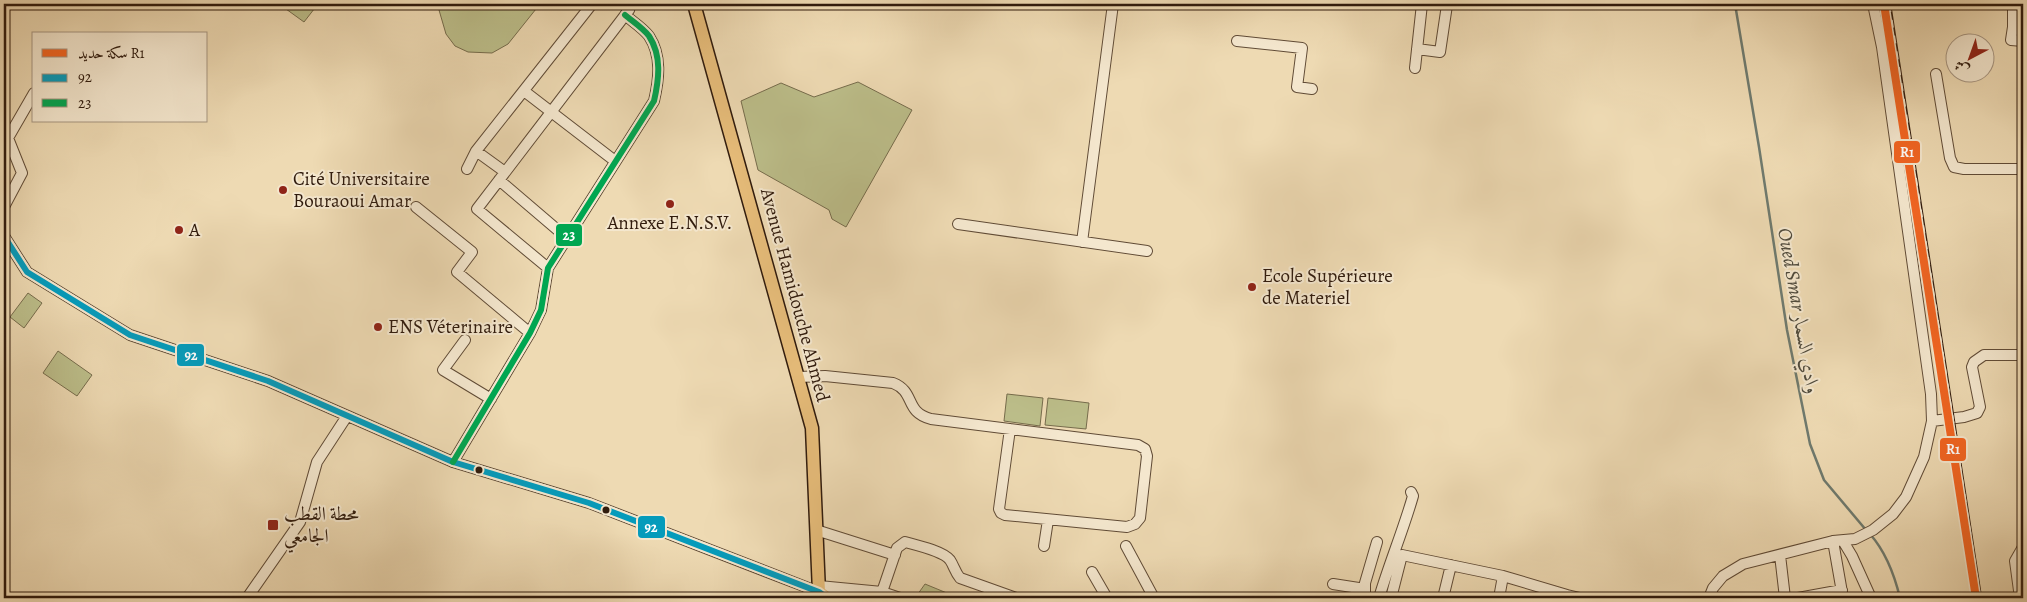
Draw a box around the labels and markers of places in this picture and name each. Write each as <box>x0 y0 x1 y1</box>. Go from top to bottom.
place label: Cité Universitaire Bouraoui Amar <box>293 166 430 214</box>
marker: Cité Universitaire Bouraoui Amar <box>277 184 289 196</box>
marker: Annexe E.N.S.V. <box>664 198 676 210</box>
place label: Annexe E.N.S.V. <box>607 210 732 236</box>
place label: A <box>188 217 201 243</box>
marker: A <box>173 224 185 236</box>
place label: Ecole Supérieure de Materiel <box>1262 263 1393 311</box>
marker: Ecole Supérieure de Materiel <box>1246 281 1258 293</box>
place label: ENS Véterinaire <box>388 314 513 340</box>
marker: ENS Véterinaire <box>372 321 384 333</box>
unlabelled marker <box>474 465 484 475</box>
place label: محطة القطب الجامعي <box>284 501 359 553</box>
unlabelled marker <box>601 505 611 515</box>
marker: محطة القطب الجامعي <box>266 518 280 532</box>

